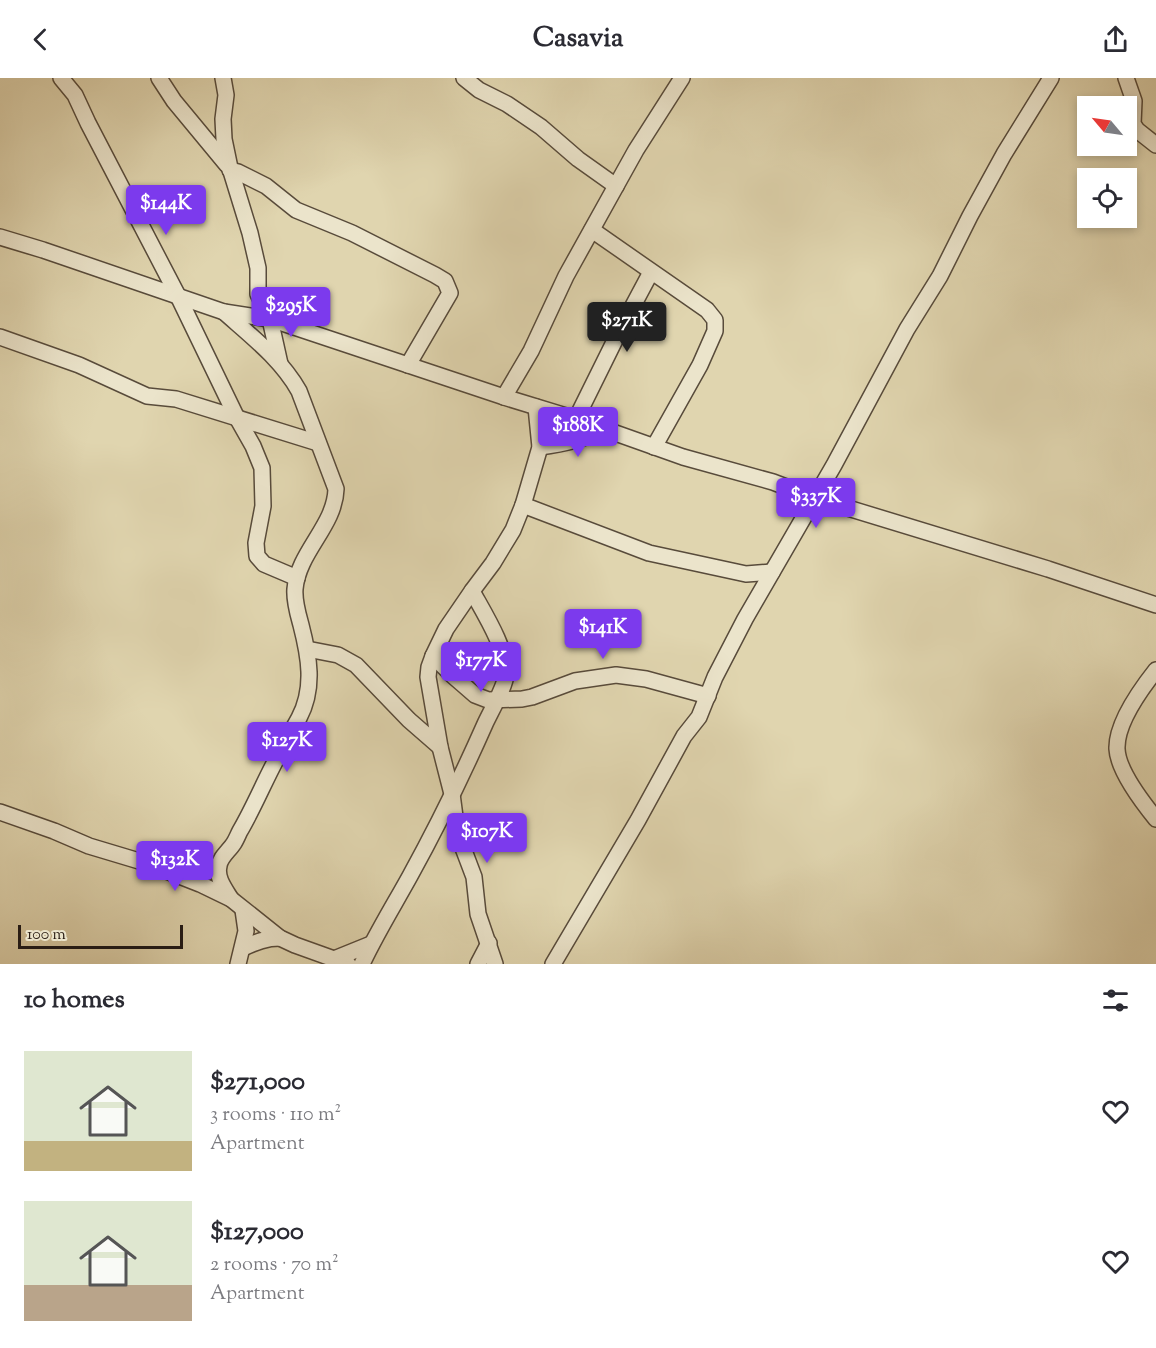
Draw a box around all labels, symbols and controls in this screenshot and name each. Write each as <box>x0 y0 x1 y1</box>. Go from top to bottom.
text: Casavia <box>533 20 623 59</box>
icon: back <box>24 23 57 56</box>
icon: share <box>1099 23 1132 56</box>
north arrow <box>1077 96 1137 156</box>
map controls <box>1077 96 1137 228</box>
button: locate <box>1077 168 1137 228</box>
pin: $144K <box>124 185 208 236</box>
text: $144K <box>140 190 192 219</box>
pin: $295K <box>249 287 333 338</box>
text: $295K <box>265 292 317 321</box>
pin: $271K <box>585 302 669 353</box>
text: $271K <box>601 307 653 336</box>
pin: $188K <box>536 407 620 458</box>
text: $188K <box>552 412 604 441</box>
pin: $337K <box>774 478 858 529</box>
text: $337K <box>790 483 842 512</box>
pin: $141K <box>561 609 645 660</box>
text: $141K <box>579 614 627 643</box>
pin: $177K <box>439 642 523 693</box>
text: $177K <box>455 647 507 676</box>
pin: $127K <box>245 722 329 773</box>
text: $127K <box>261 727 313 756</box>
pin: $107K <box>445 813 529 864</box>
text: $107K <box>461 818 513 847</box>
pin: $132K <box>133 841 217 892</box>
text: $132K <box>150 846 200 875</box>
scale bar <box>18 922 183 950</box>
text: 100 m <box>27 924 66 947</box>
text: 10 homes <box>24 982 125 1019</box>
icon: filters <box>1099 984 1132 1017</box>
text: $271,000 <box>210 1064 305 1101</box>
icon: home <box>72 1075 144 1147</box>
icon: heart <box>1099 1095 1132 1128</box>
text: 3 rooms · 110 m² <box>210 1101 341 1130</box>
text: Apartment <box>210 1130 305 1159</box>
text: $127,000 <box>210 1214 304 1251</box>
icon: home <box>72 1225 144 1297</box>
icon: heart <box>1099 1245 1132 1278</box>
text: 2 rooms · 70 m² <box>210 1251 339 1280</box>
text: Apartment <box>210 1280 305 1309</box>

